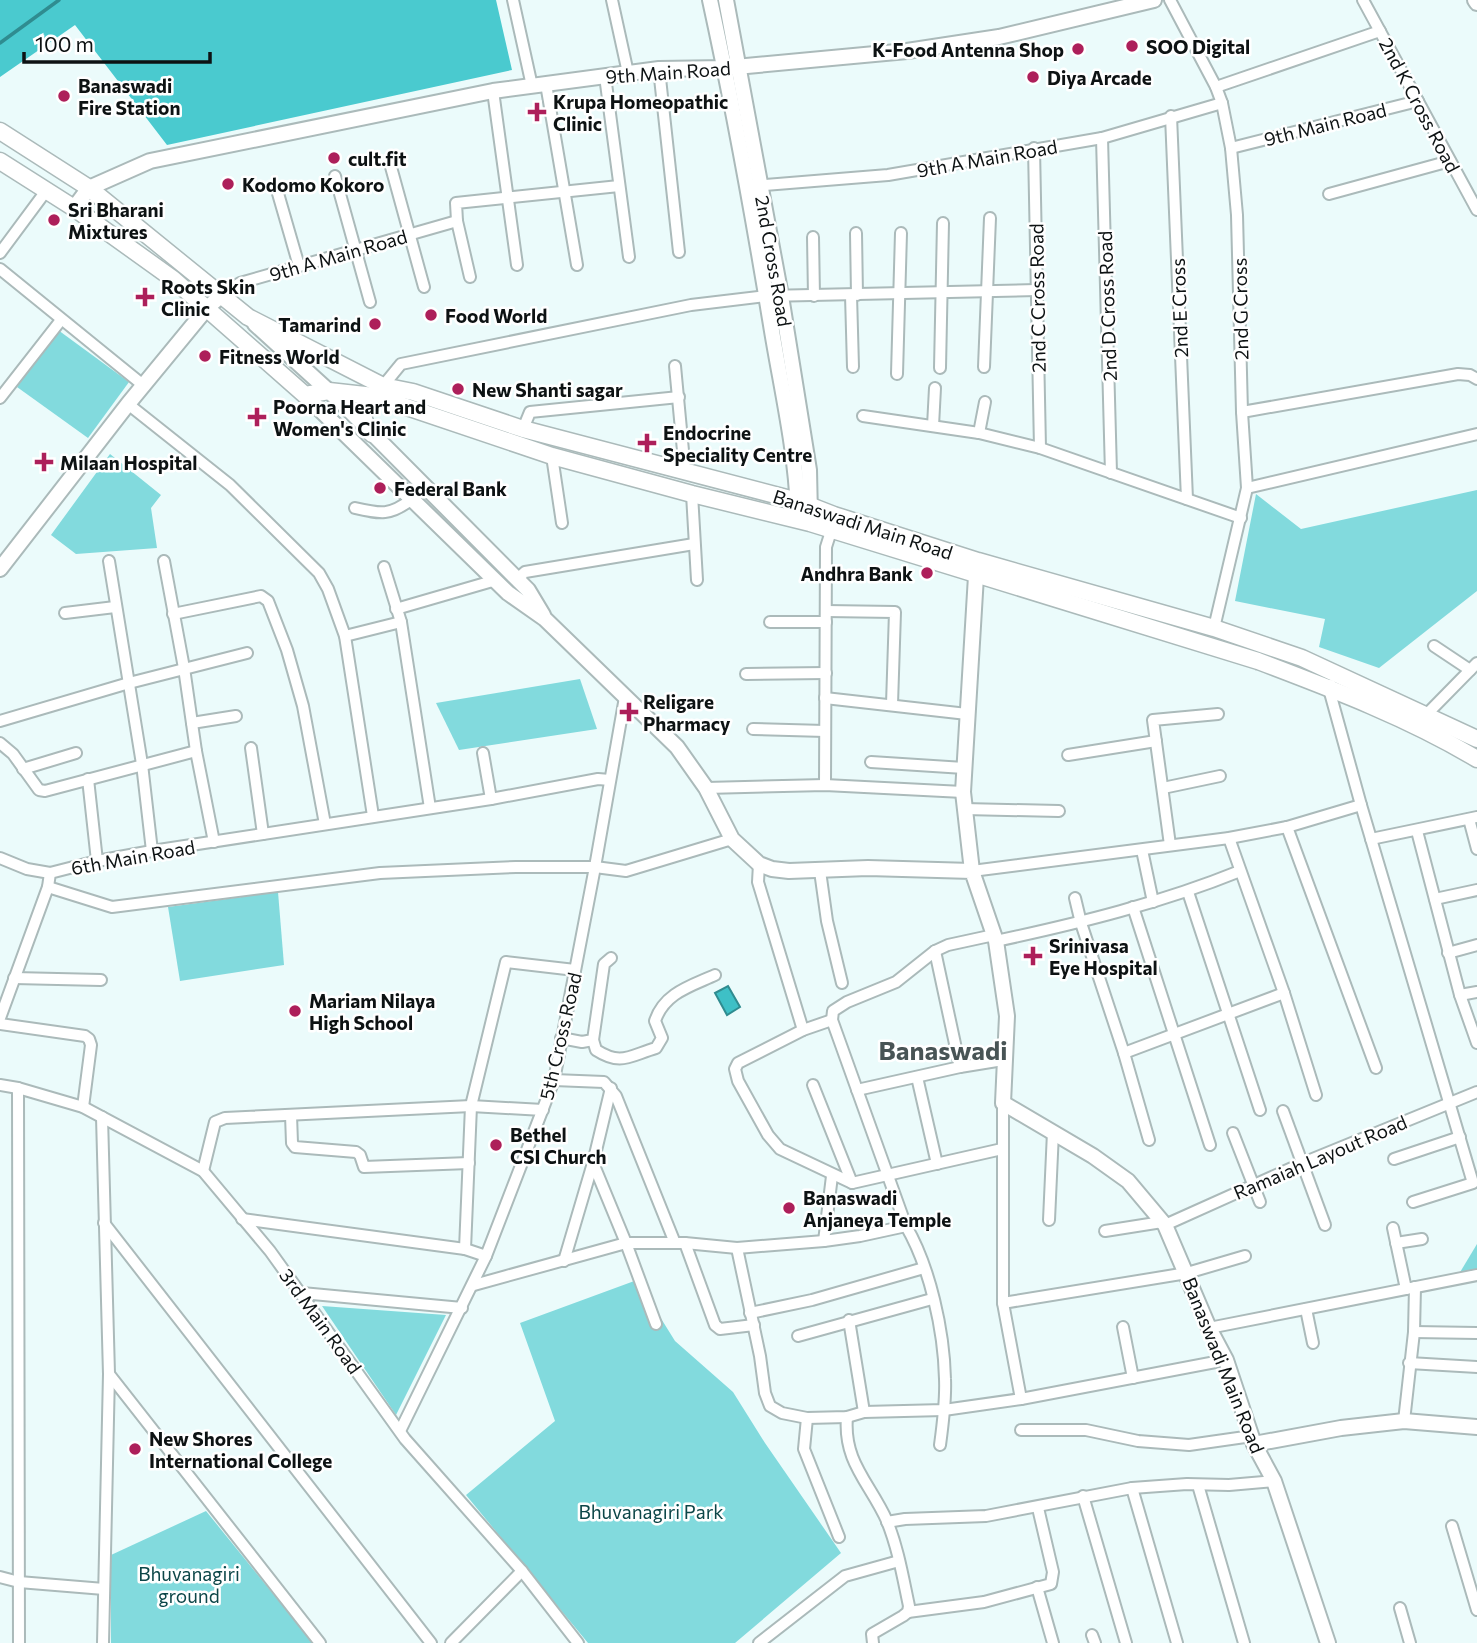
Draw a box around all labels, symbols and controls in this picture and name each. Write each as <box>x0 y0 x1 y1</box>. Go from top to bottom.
scale bar <box>24 21 210 65</box>
text: 100 m <box>35 31 94 56</box>
street label: 2nd K Cross Road <box>1375 34 1465 176</box>
place label: SOO Digital <box>1146 35 1250 58</box>
place label: K-Food Antenna Shop <box>872 38 1064 61</box>
marker: SOO Digital <box>1124 38 1140 54</box>
marker: K-Food Antenna Shop <box>1070 41 1086 57</box>
street label: 9th Main Road <box>605 56 731 88</box>
place label: Diya Arcade <box>1047 66 1152 89</box>
marker: Diya Arcade <box>1025 69 1041 85</box>
place label: Banaswadi Fire Station <box>78 74 180 119</box>
marker: Banaswadi Fire Station <box>56 88 72 104</box>
place label: Krupa Homeopathic Clinic <box>553 90 728 135</box>
street label: 9th Main Road <box>1261 98 1389 150</box>
marker: Krupa Homeopathic Clinic <box>527 102 547 122</box>
street label: 9th A Main Road <box>915 134 1059 182</box>
place label: cult.fit <box>348 147 407 170</box>
marker: cult.fit <box>326 150 342 166</box>
place label: Kodomo Kokoro <box>242 173 384 196</box>
marker: Kodomo Kokoro <box>220 176 236 192</box>
street label: 2nd Cross Road <box>751 194 797 328</box>
place label: Sri Bharani Mixtures <box>68 198 164 243</box>
marker: Sri Bharani Mixtures <box>46 212 62 228</box>
street label: 2nd C Cross Road <box>1024 223 1050 373</box>
street label: 9th A Main Road <box>266 224 410 286</box>
street label: 2nd D Cross Road <box>1093 230 1121 382</box>
street label: 2nd E Cross <box>1166 258 1192 358</box>
street label: 2nd G Cross <box>1228 258 1252 360</box>
place label: Roots Skin Clinic <box>161 275 255 320</box>
marker: Roots Skin Clinic <box>135 287 155 307</box>
place label: Food World <box>445 304 547 327</box>
marker: Food World <box>423 307 439 323</box>
place label: Tamarind <box>278 313 361 336</box>
marker: Tamarind <box>367 316 383 332</box>
place label: Fitness World <box>219 345 340 368</box>
marker: Fitness World <box>197 348 213 364</box>
place label: New Shanti sagar <box>472 378 623 401</box>
marker: New Shanti sagar <box>450 381 466 397</box>
place label: Poorna Heart and Women's Clinic <box>273 395 426 440</box>
marker: Poorna Heart and Women's Clinic <box>247 407 267 427</box>
place label: Endocrine Speciality Centre <box>663 421 812 466</box>
marker: Endocrine Speciality Centre <box>637 433 657 453</box>
place label: Milaan Hospital <box>60 451 197 474</box>
marker: Milaan Hospital <box>34 452 54 472</box>
place label: Federal Bank <box>394 477 507 500</box>
marker: Federal Bank <box>372 480 388 496</box>
street label: Banaswadi Main Road <box>770 484 956 564</box>
place label: Andhra Bank <box>800 562 913 585</box>
marker: Andhra Bank <box>919 565 935 581</box>
place label: Religare Pharmacy <box>643 690 731 735</box>
marker: Religare Pharmacy <box>621 704 637 720</box>
street label: 6th Main Road <box>69 835 197 879</box>
place label: Srinivasa Eye Hospital <box>1049 934 1158 979</box>
marker: Srinivasa Eye Hospital <box>1023 946 1043 966</box>
street label: 5th Cross Road <box>534 970 586 1102</box>
place label: Mariam Nilaya High School <box>309 989 435 1034</box>
marker: Mariam Nilaya High School <box>287 1003 303 1019</box>
district label: Banaswadi <box>879 1034 1008 1065</box>
street label: Ramaiah Layout Road <box>1230 1110 1410 1204</box>
place label: Bethel CSI Church <box>510 1123 607 1168</box>
marker: Bethel CSI Church <box>488 1137 504 1153</box>
place label: Banaswadi Anjaneya Temple <box>803 1186 951 1231</box>
marker: Banaswadi Anjaneya Temple <box>781 1200 797 1216</box>
street label: 3rd Main Road <box>275 1264 367 1378</box>
street label: Banaswadi Main Road <box>1178 1274 1270 1456</box>
place label: New Shores International College <box>149 1427 332 1472</box>
marker: New Shores International College <box>127 1441 143 1457</box>
park label: Bhuvanagiri Park <box>578 1500 724 1523</box>
park label: Bhuvanagiri ground <box>138 1562 240 1607</box>

